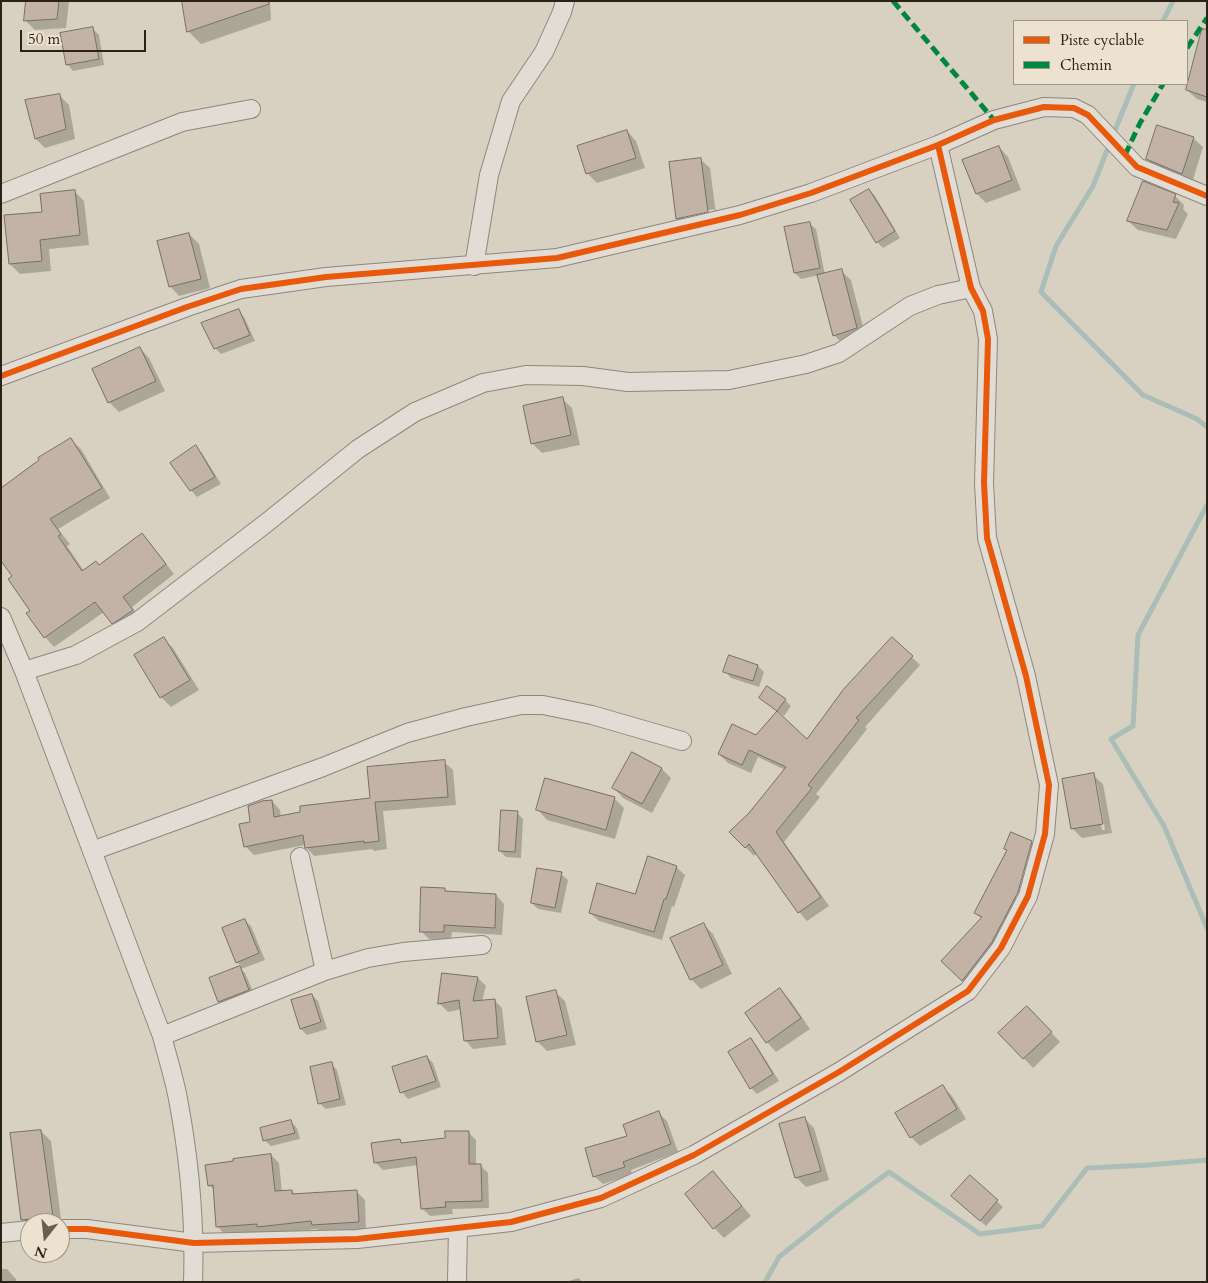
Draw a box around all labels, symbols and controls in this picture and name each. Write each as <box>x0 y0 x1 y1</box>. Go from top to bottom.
scale bar <box>22 20 149 52</box>
legend <box>1013 20 1188 85</box>
text: 50 m <box>28 29 60 49</box>
text: Piste cyclable <box>1060 30 1144 50</box>
text: Chemin <box>1060 55 1112 75</box>
north arrow <box>20 1213 70 1263</box>
text: N <box>33 1241 49 1263</box>

